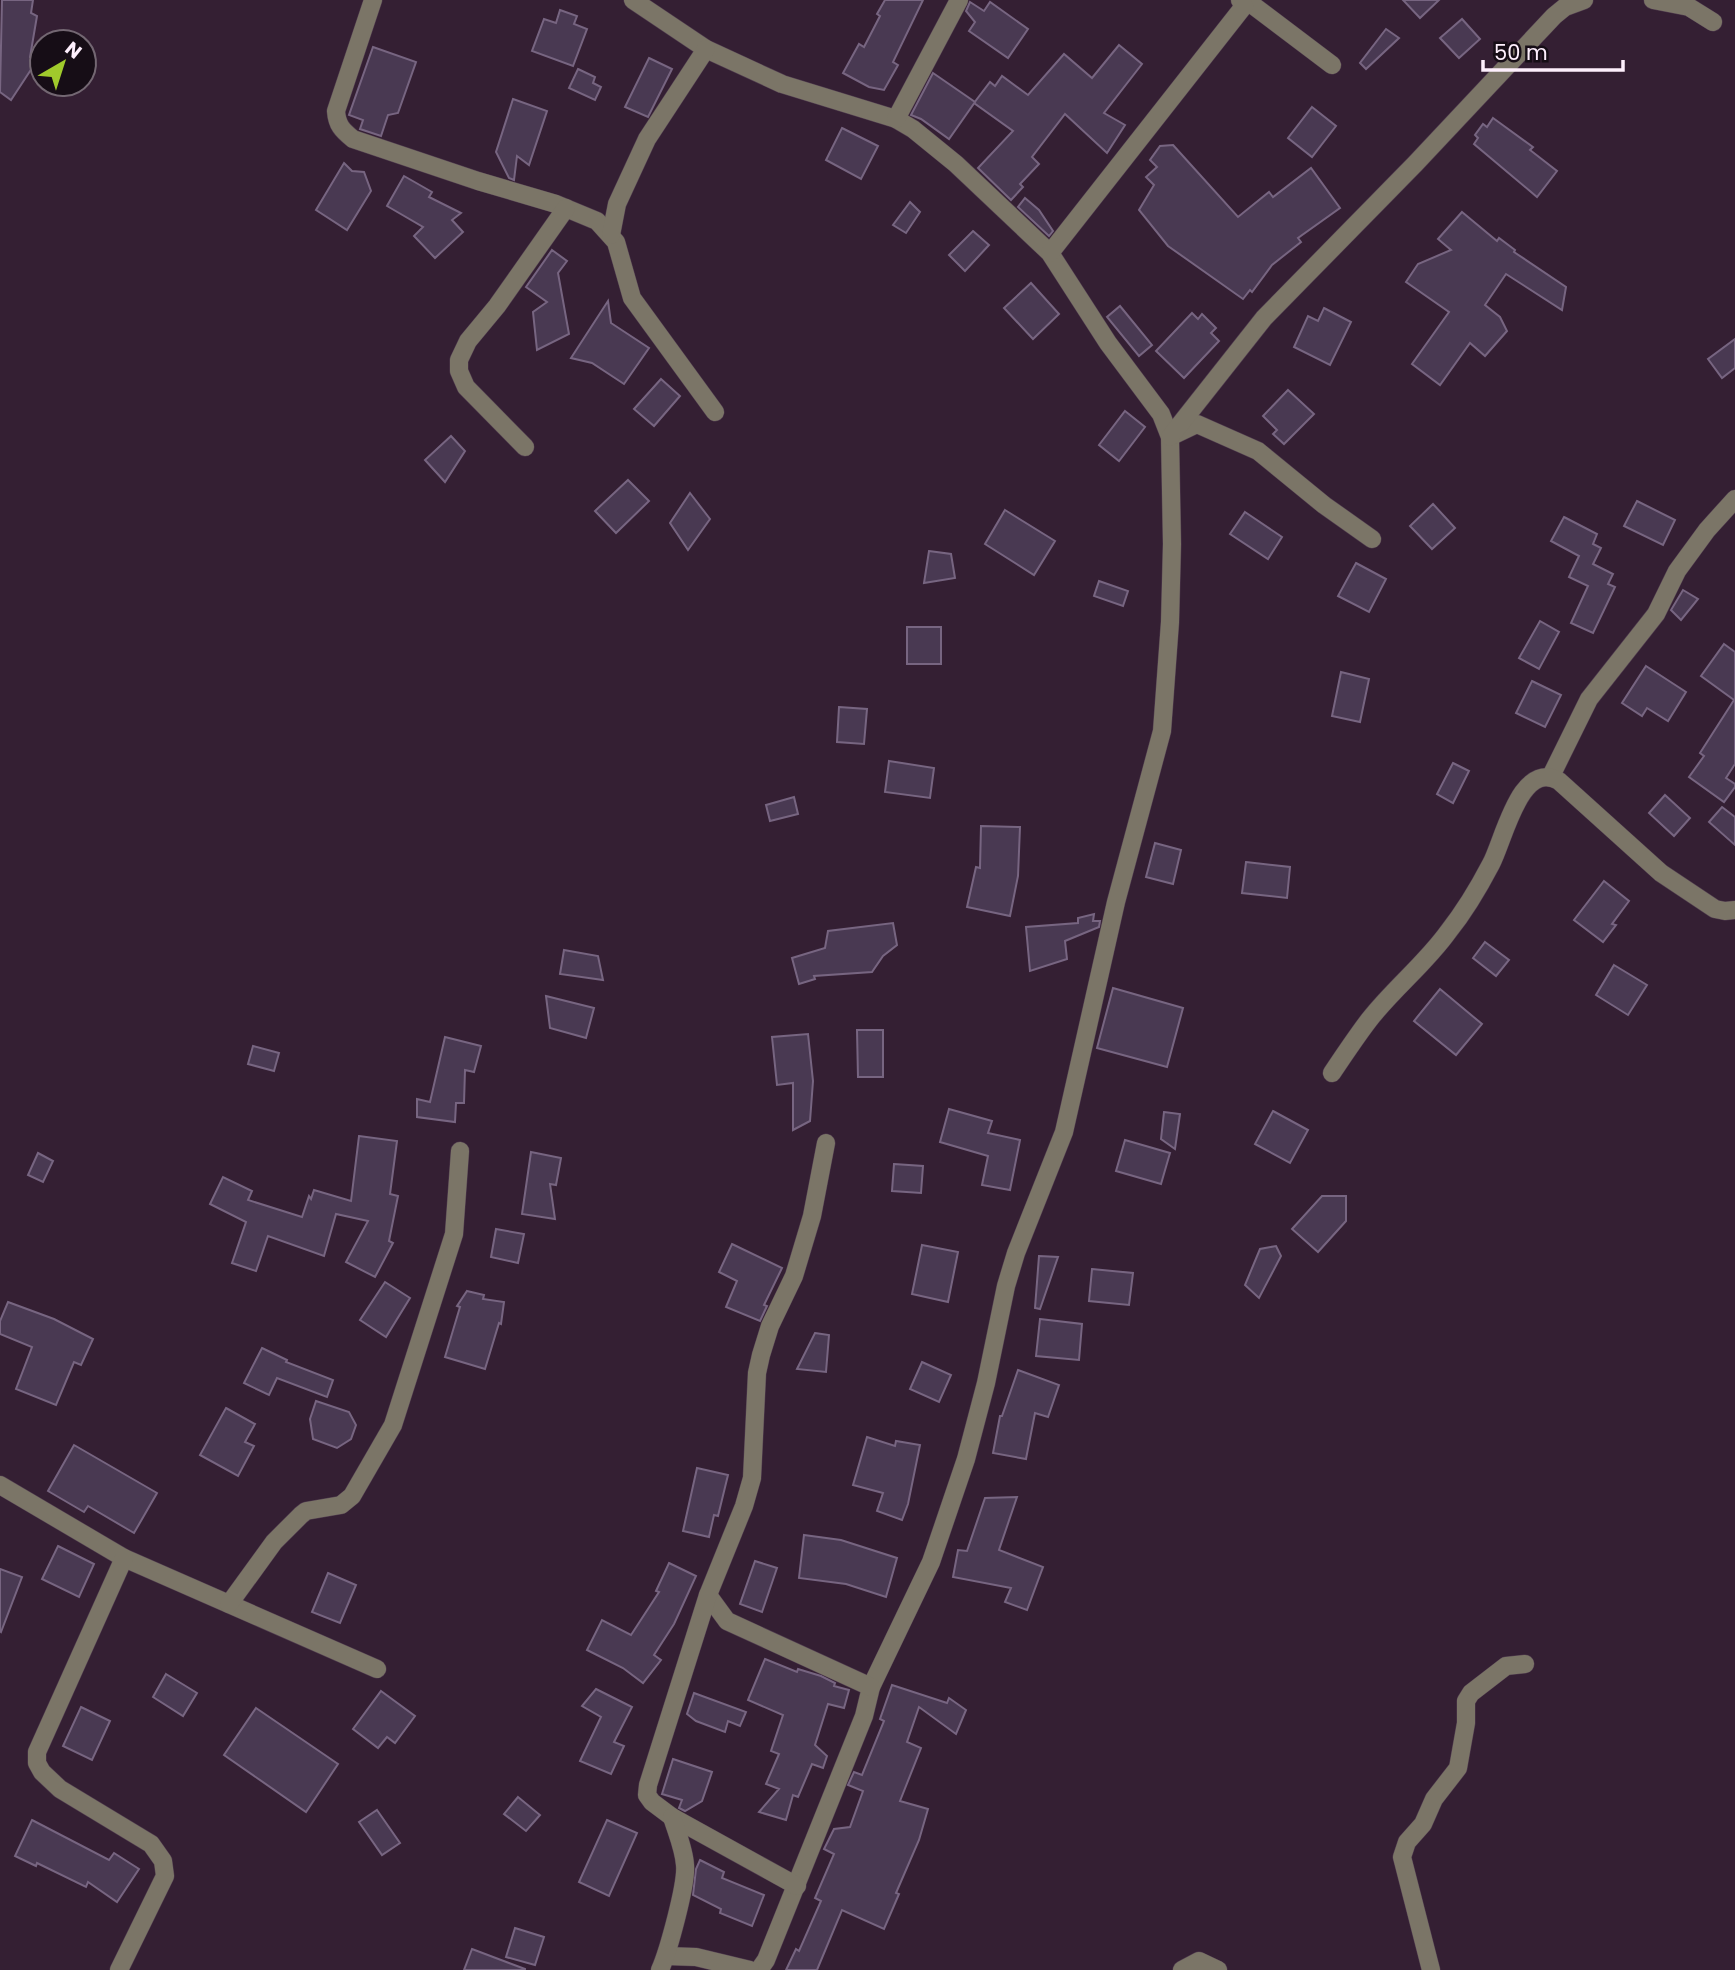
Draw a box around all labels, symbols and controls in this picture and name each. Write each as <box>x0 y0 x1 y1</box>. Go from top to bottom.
north arrow <box>28 28 98 98</box>
scale bar <box>1483 28 1623 72</box>
text: N <box>59 35 87 65</box>
text: 50 m <box>1494 38 1548 67</box>

